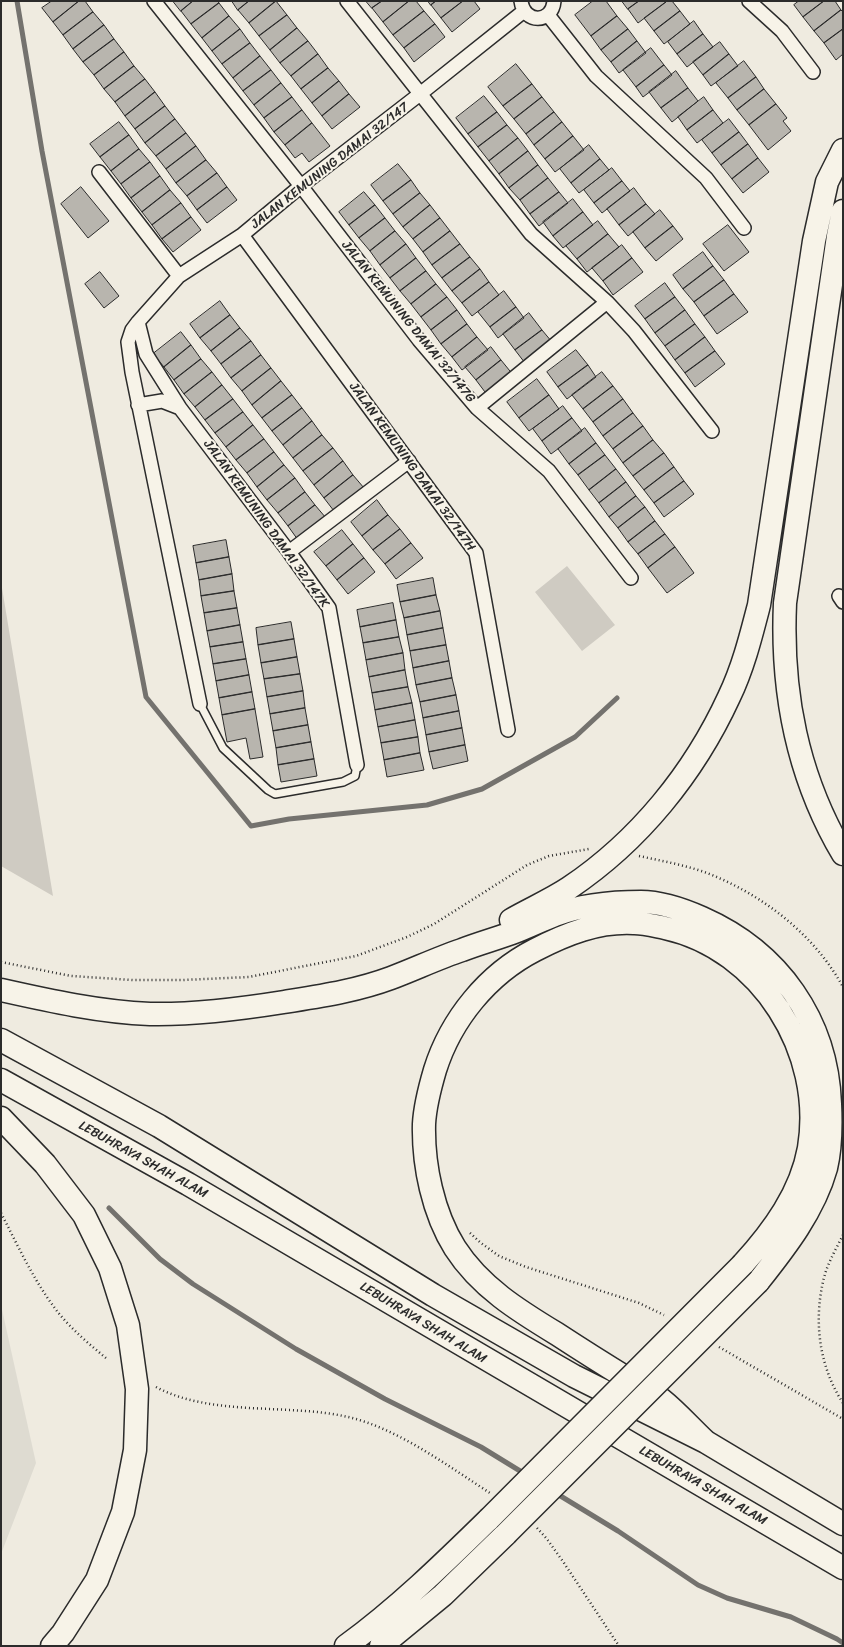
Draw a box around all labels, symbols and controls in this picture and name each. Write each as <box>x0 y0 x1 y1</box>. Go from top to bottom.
street label: JALAN KEMUNING DAMAI 32/147 <box>248 100 412 232</box>
street label: JALAN KEMUNING DAMAI 32/147G <box>338 238 478 406</box>
street label: JALAN KEMUNING DAMAI 32/147H <box>346 380 478 554</box>
street label: JALAN KEMUNING DAMAI 32/147K <box>200 437 332 611</box>
street label: LEBUHRAYA SHAH ALAM <box>76 1118 210 1202</box>
street label: LEBUHRAYA SHAH ALAM <box>357 1279 489 1367</box>
street label: LEBUHRAYA SHAH ALAM <box>636 1443 770 1529</box>

